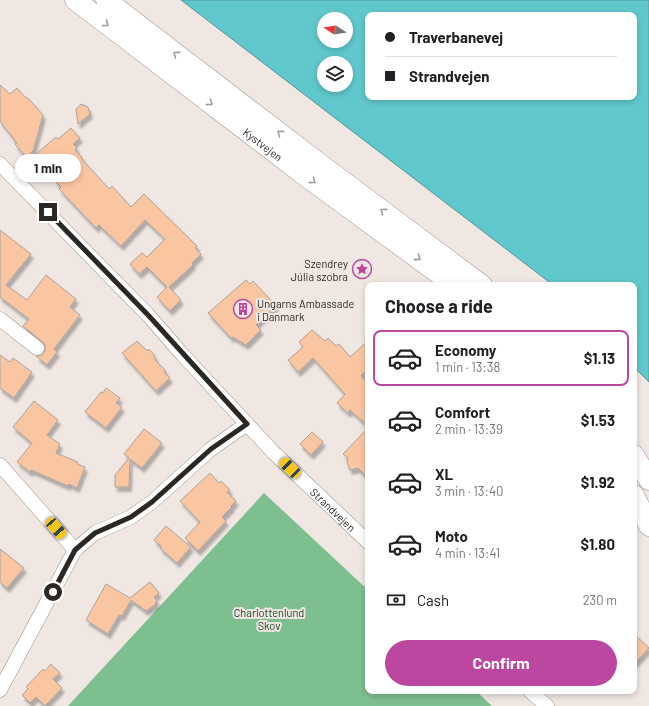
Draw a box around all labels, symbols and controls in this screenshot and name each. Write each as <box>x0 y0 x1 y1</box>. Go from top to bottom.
north arrow <box>317 12 353 48</box>
map controls <box>317 12 353 92</box>
one-way arrow <box>102 19 109 26</box>
text: Traverbanevej <box>409 28 503 46</box>
one-way arrow <box>174 52 181 59</box>
button: layers <box>317 56 353 92</box>
text: Strandvejen <box>409 67 490 85</box>
one-way arrow <box>205 98 212 105</box>
street label: Kystvejen <box>241 125 286 163</box>
one-way arrow <box>277 131 284 138</box>
callout: 1 min <box>15 154 81 182</box>
text: 1 min <box>34 160 62 176</box>
one-way arrow <box>309 177 316 184</box>
route end <box>39 203 57 221</box>
one-way arrow <box>381 209 388 216</box>
one-way arrow <box>413 254 420 261</box>
place label: Szendrey Júlia szobra <box>291 257 348 283</box>
place icon: Szendrey Júlia szobra <box>351 258 373 280</box>
text: Choose a ride <box>385 295 493 317</box>
place label: Ungarns Ambassade i Danmark <box>257 297 354 323</box>
building icon: Ungarns Ambassade i Danmark <box>232 298 254 320</box>
icon: car <box>387 340 423 376</box>
text: Economy <box>435 341 496 359</box>
text: $1.13 <box>584 349 615 367</box>
text: 1 min · 13:38 <box>435 359 500 375</box>
icon: car <box>387 402 423 438</box>
text: Comfort <box>435 403 490 421</box>
text: $1.53 <box>581 411 615 429</box>
text: 2 min · 13:39 <box>435 421 503 437</box>
car <box>277 455 303 481</box>
icon: car <box>387 464 423 500</box>
text: XL <box>435 465 453 483</box>
text: $1.92 <box>581 473 615 491</box>
text: 3 min · 13:40 <box>435 483 503 499</box>
street label: Strandvejen <box>308 485 359 534</box>
car <box>44 515 68 541</box>
icon: car <box>387 526 423 562</box>
text: Moto <box>435 527 468 545</box>
text: $1.80 <box>580 535 615 553</box>
text: 4 min · 13:41 <box>435 545 500 561</box>
route start <box>44 583 62 601</box>
icon: cash <box>385 589 407 611</box>
text: Cash <box>417 591 449 609</box>
text: 230 m <box>583 592 617 608</box>
park label: Charlottenlund Skov <box>234 606 304 632</box>
button: Confirm <box>385 640 617 686</box>

